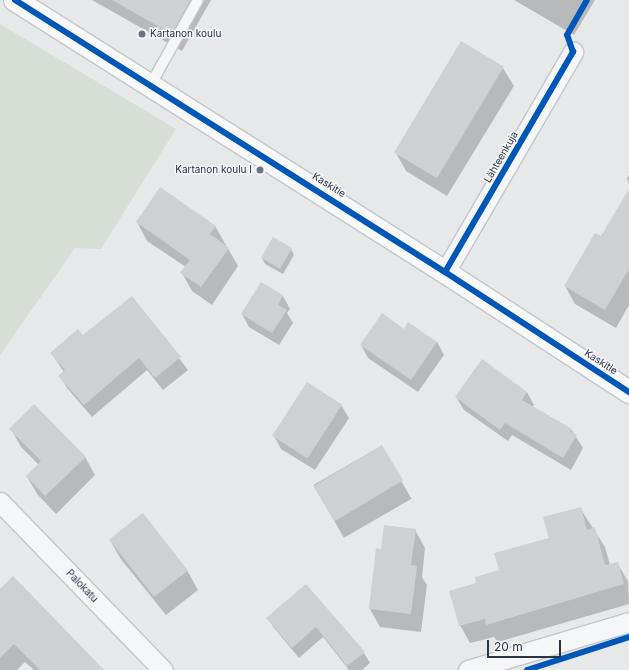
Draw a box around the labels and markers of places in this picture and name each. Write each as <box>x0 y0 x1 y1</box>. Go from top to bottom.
place label: Kartanon koulu <box>150 28 221 40</box>
marker: Kartanon koulu <box>137 29 147 39</box>
place label: Kartanon koulu I <box>175 164 252 176</box>
marker: Kartanon koulu I <box>255 165 265 175</box>

